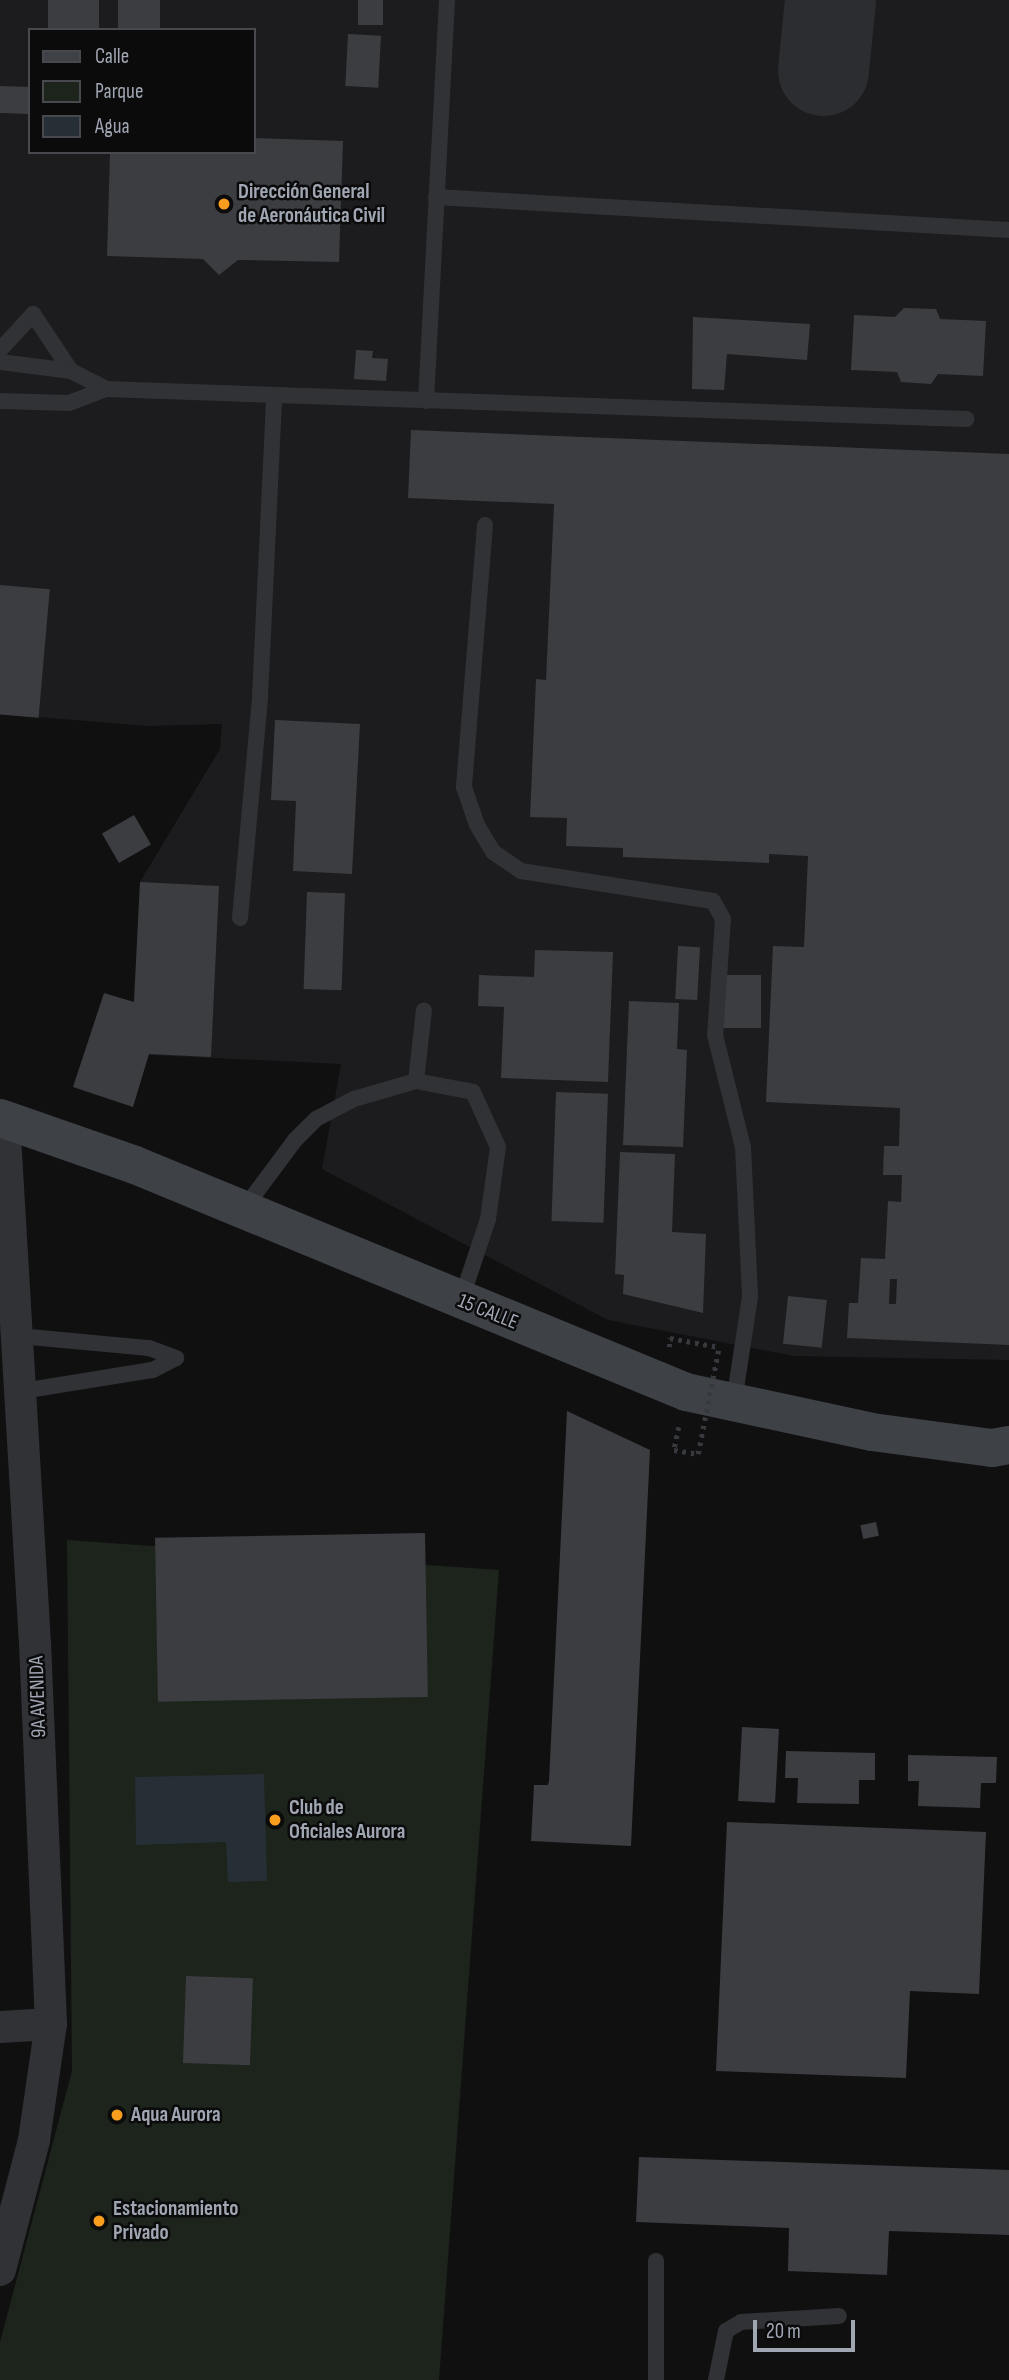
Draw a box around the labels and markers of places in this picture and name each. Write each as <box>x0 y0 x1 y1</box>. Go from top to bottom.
place label: Dirección General de Aeronáutica Civil <box>238 179 385 229</box>
marker: Dirección General de Aeronáutica Civil <box>216 196 232 212</box>
place label: Club de Oficiales Aurora <box>289 1795 405 1845</box>
marker: Club de Oficiales Aurora <box>267 1812 283 1828</box>
place label: Aqua Aurora <box>131 2102 221 2128</box>
marker: Aqua Aurora <box>109 2107 125 2123</box>
place label: Estacionamiento Privado <box>113 2196 238 2246</box>
marker: Estacionamiento Privado <box>91 2213 107 2229</box>

